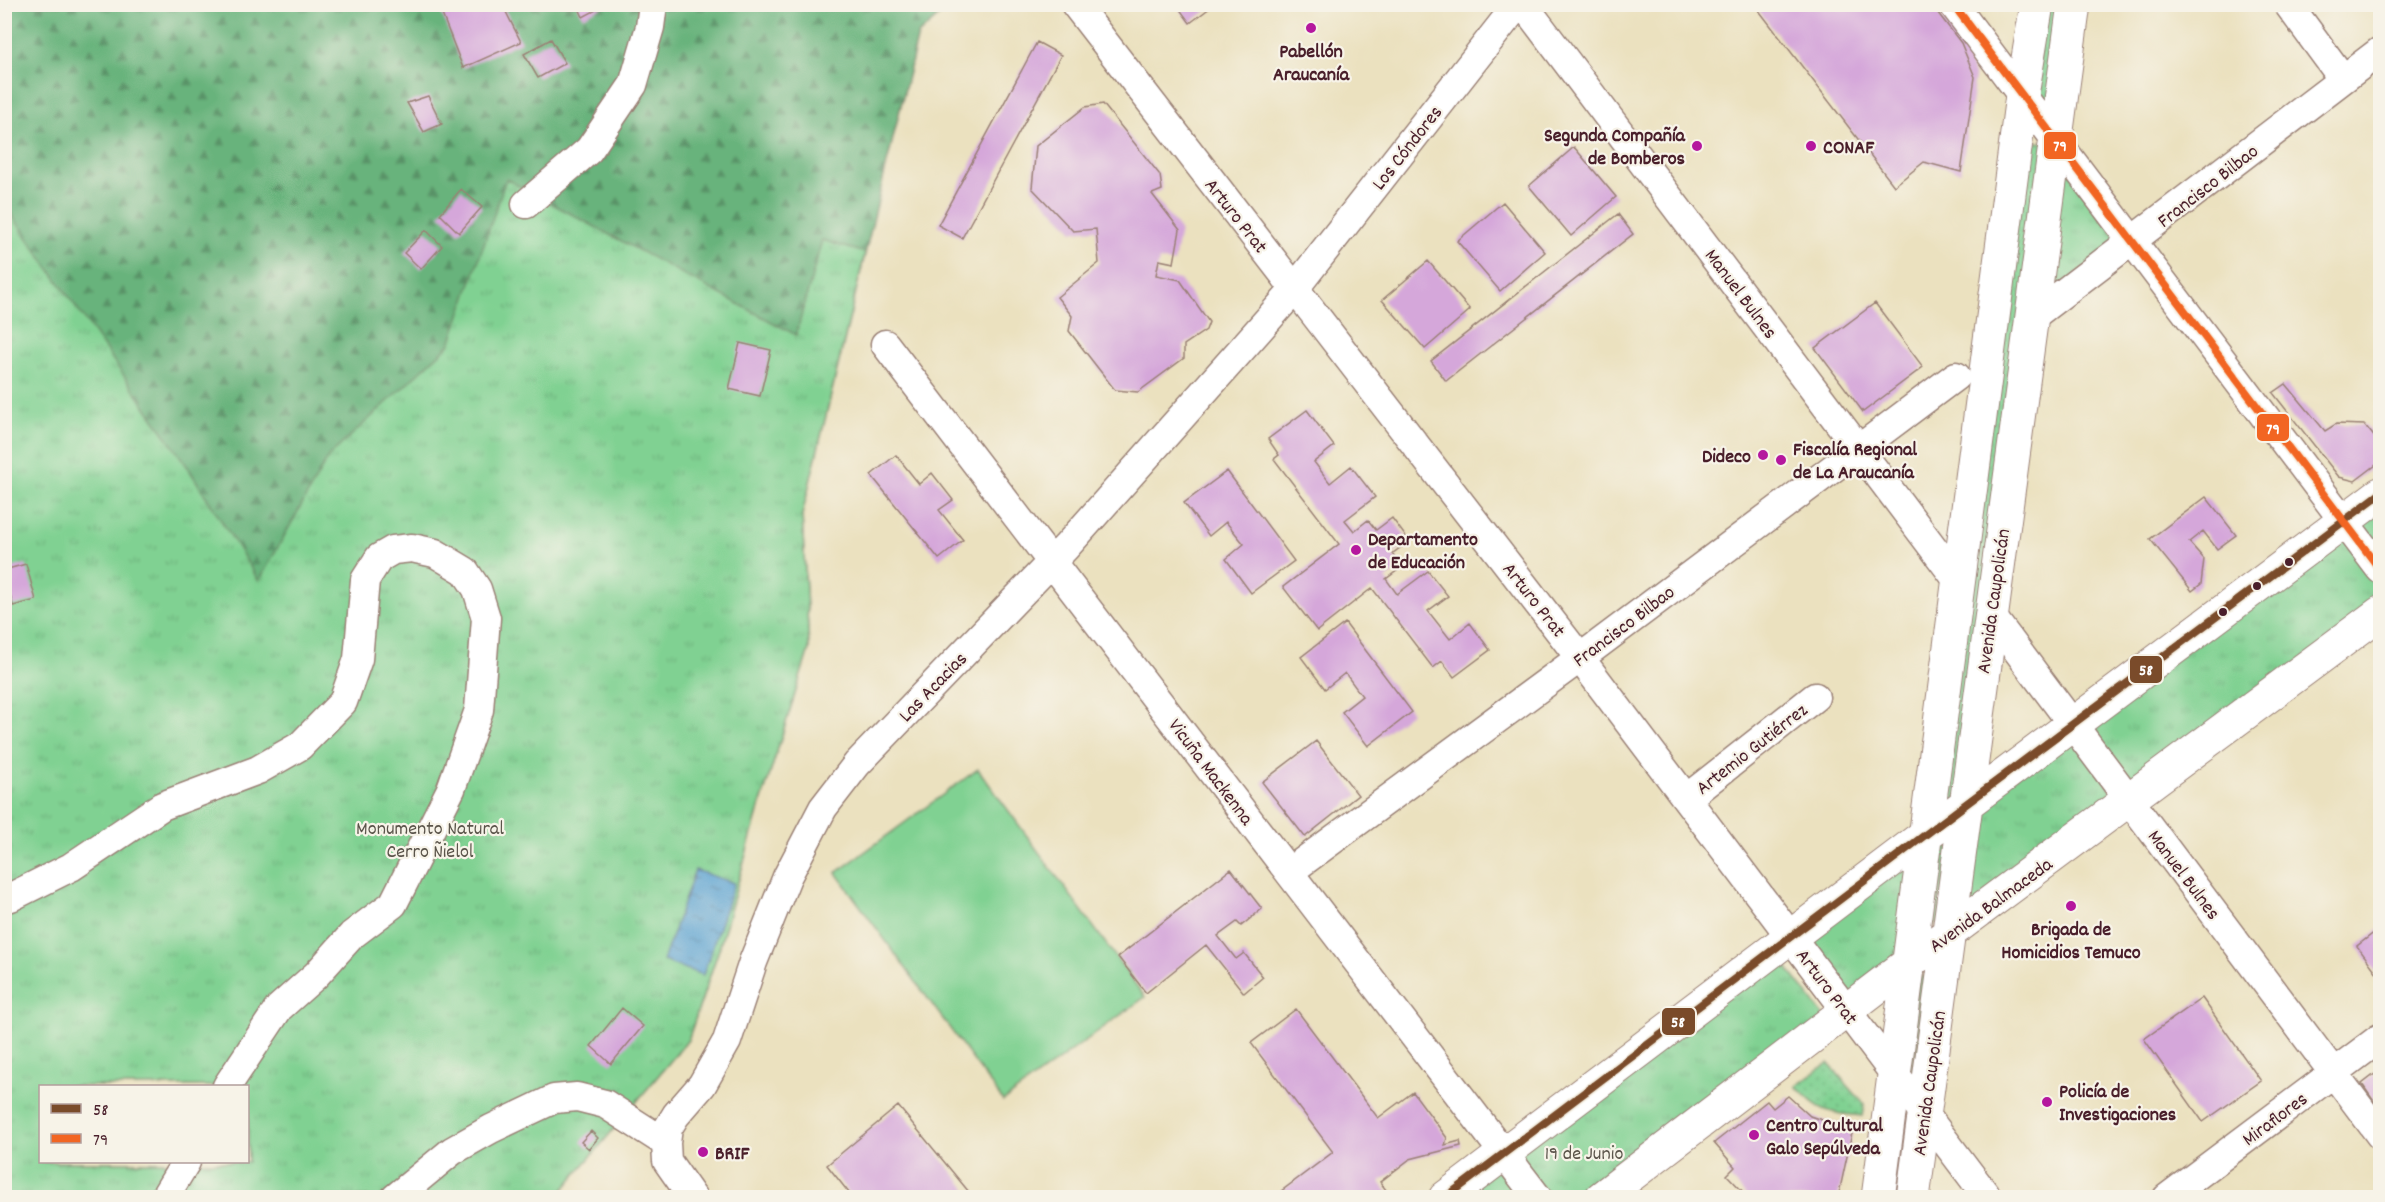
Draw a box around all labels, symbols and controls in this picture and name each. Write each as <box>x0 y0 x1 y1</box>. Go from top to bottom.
marker: Pabellón Araucanía <box>1304 21 1318 35</box>
place label: Pabellón Araucanía <box>1273 39 1350 90</box>
street label: Los Cóndores <box>1366 100 1450 197</box>
place label: Segunda Compañía de Bomberos <box>1544 123 1686 174</box>
line badge: 79 <box>2043 131 2077 160</box>
place label: CONAF <box>1823 135 1875 163</box>
text: 79 <box>2053 136 2067 159</box>
marker: Segunda Compañía de Bomberos <box>1690 139 1704 153</box>
marker: CONAF <box>1804 139 1818 153</box>
street label: Francisco Bilbao <box>2152 139 2265 236</box>
street label: Arturo Prat <box>1196 173 1273 260</box>
street label: Manuel Bulnes <box>1696 244 1783 346</box>
line badge: 79 <box>2256 413 2290 442</box>
text: 79 <box>2266 419 2280 442</box>
place label: Fiscalía Regional de La Araucanía <box>1793 437 1917 488</box>
place label: Dideco <box>1702 444 1751 472</box>
marker: Dideco <box>1756 448 1770 462</box>
marker: Fiscalía Regional de La Araucanía <box>1774 453 1788 467</box>
place label: Departamento de Educación <box>1368 527 1478 578</box>
street label: Avenida Caupolicán <box>1971 527 2019 676</box>
marker: Departamento de Educación <box>1349 543 1363 557</box>
unlabelled marker <box>2283 556 2295 568</box>
street label: Arturo Prat <box>1494 557 1571 644</box>
street label: Francisco Bilbao <box>1568 580 1682 675</box>
unlabelled marker <box>2251 580 2263 592</box>
unlabelled marker <box>2217 606 2229 618</box>
street label: Las Acacias <box>893 647 975 730</box>
line badge: 58 <box>2129 655 2163 684</box>
text: 58 <box>2139 660 2153 683</box>
street label: Artemio Gutiérrez <box>1691 698 1815 803</box>
street label: Vicuña Mackenna <box>1160 714 1259 832</box>
park label: Monumento Natural Cerro Ñielol <box>356 816 504 867</box>
street label: Manuel Bulnes <box>2139 825 2226 927</box>
street label: Avenida Balmaceda <box>1924 852 2060 961</box>
marker: Brigada de Homicidios Temuco <box>2064 899 2078 913</box>
place label: Brigada de Homicidios Temuco <box>2001 917 2141 968</box>
street label: Arturo Prat <box>1788 944 1863 1032</box>
line badge: 58 <box>1661 1007 1696 1036</box>
street label: Avenida Caupolicán <box>1907 1009 1955 1158</box>
text: 58 <box>1671 1012 1685 1035</box>
place label: Policía de Investigaciones <box>2059 1079 2176 1130</box>
legend <box>39 1085 249 1163</box>
street label: Miraflores <box>2237 1086 2314 1154</box>
marker: Policía de Investigaciones <box>2040 1095 2054 1109</box>
text: 58 <box>93 1099 109 1124</box>
place label: Centro Cultural Galo Sepúlveda <box>1766 1113 1883 1164</box>
marker: Centro Cultural Galo Sepúlveda <box>1747 1128 1761 1142</box>
text: 79 <box>93 1129 108 1154</box>
place label: BRIF <box>715 1141 750 1169</box>
park label: 19 de Junio <box>1545 1141 1623 1169</box>
marker: BRIF <box>696 1145 710 1159</box>

